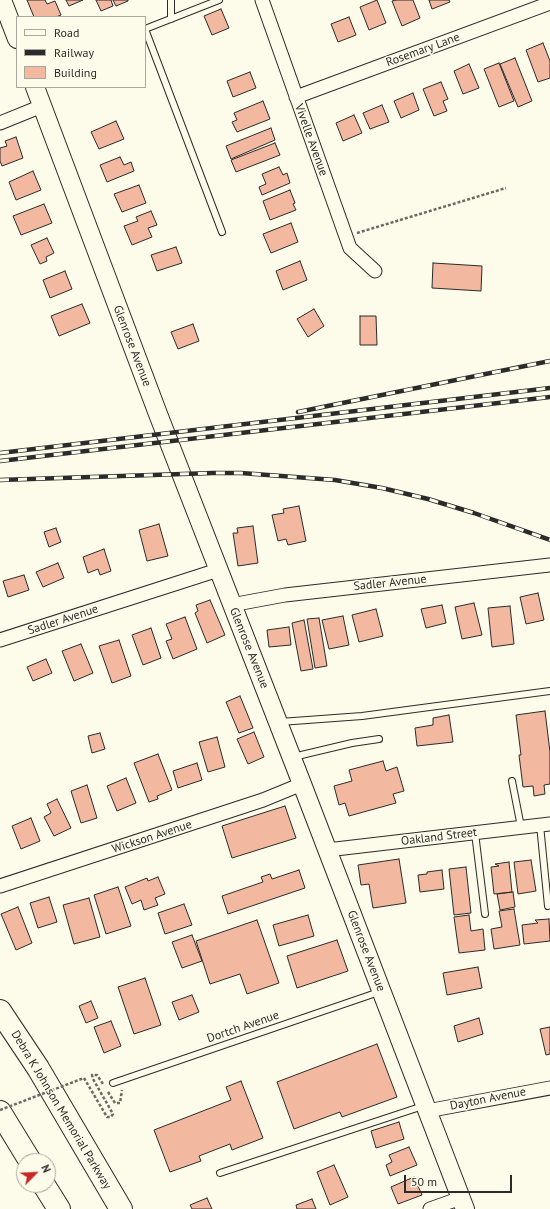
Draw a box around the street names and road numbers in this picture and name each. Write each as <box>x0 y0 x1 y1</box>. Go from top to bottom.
street label: Rosemary Lane <box>384 30 462 70</box>
street label: Vivelle Avenue <box>291 102 331 178</box>
street label: Glenrose Avenue <box>110 303 154 389</box>
street label: Sadler Avenue <box>353 572 427 594</box>
street label: Sadler Avenue <box>26 602 100 638</box>
street label: Glenrose Avenue <box>226 606 272 690</box>
street label: Wickson Avenue <box>110 817 194 857</box>
street label: Oakland Street <box>400 825 478 849</box>
street label: Glenrose Avenue <box>344 908 388 994</box>
street label: Dortch Avenue <box>205 1008 281 1046</box>
street label: Debra K Johnson Memorial Parkway <box>8 1028 114 1192</box>
street label: Dayton Avenue <box>449 1085 527 1113</box>

